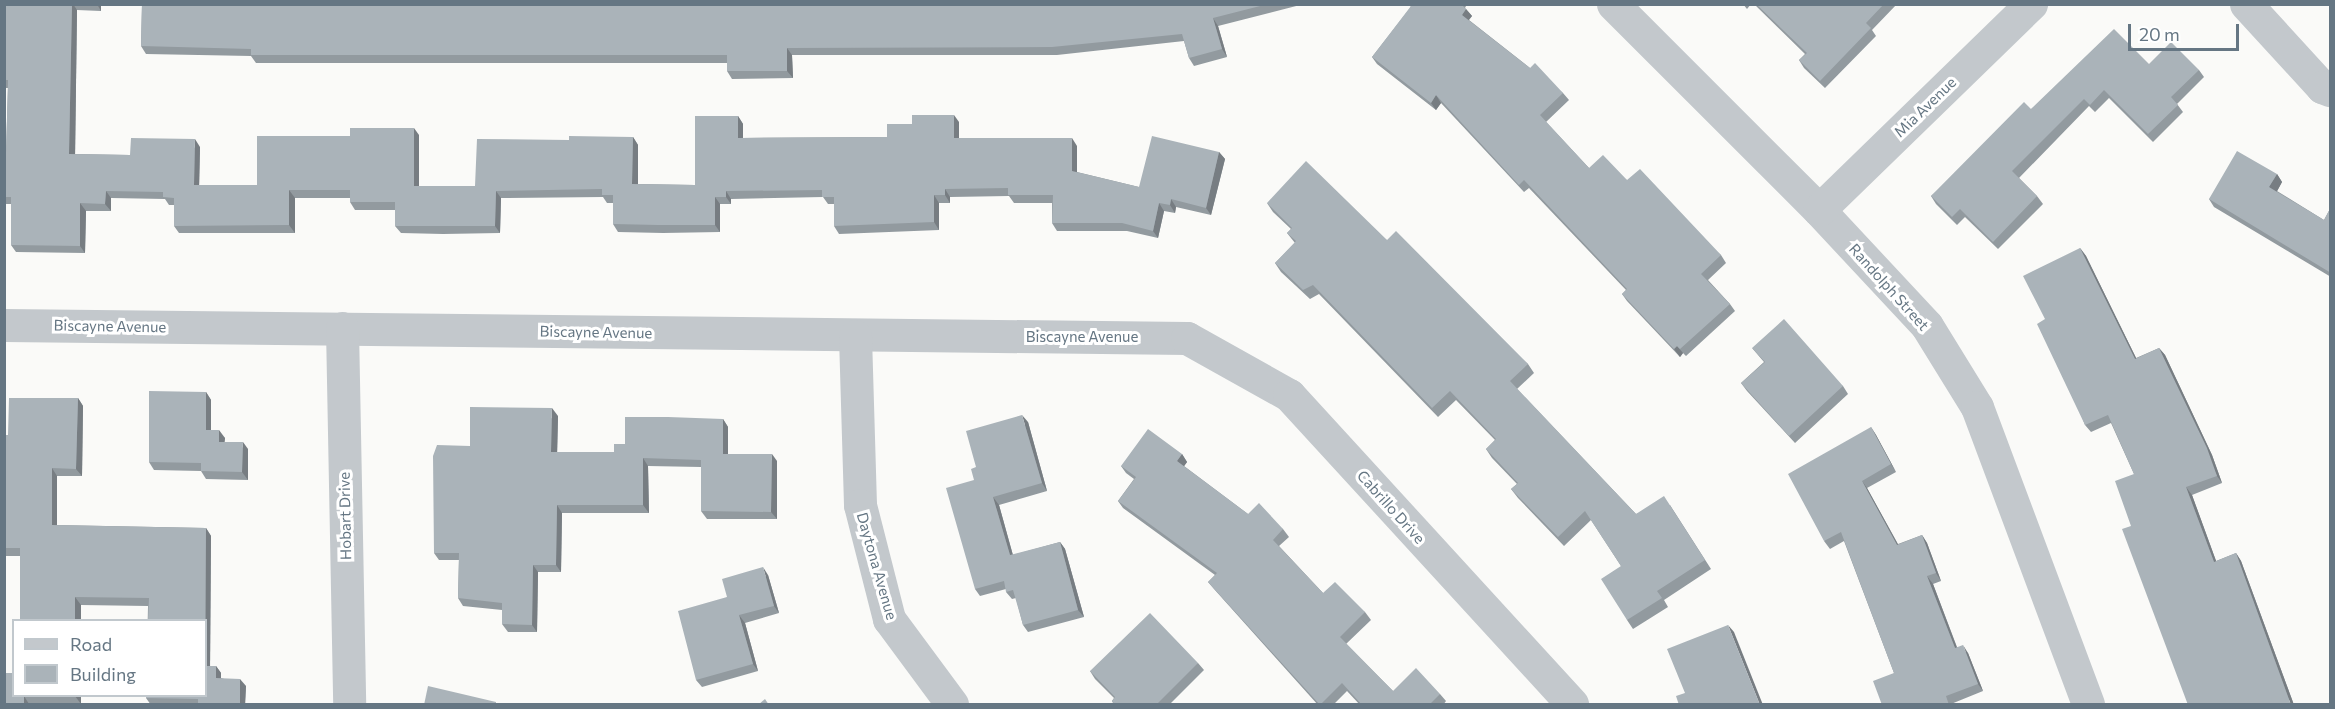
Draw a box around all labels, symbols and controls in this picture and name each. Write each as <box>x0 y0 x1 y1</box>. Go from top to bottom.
scale bar <box>2131 12 2242 50</box>
text: 20 m <box>2139 23 2180 45</box>
street label: Mia Avenue <box>1890 73 1960 141</box>
street label: Randolph Street <box>1845 240 1933 334</box>
street label: Biscayne Avenue <box>54 316 166 336</box>
street label: Biscayne Avenue <box>540 322 652 342</box>
street label: Biscayne Avenue <box>1026 328 1138 346</box>
street label: Cabrillo Drive <box>1353 467 1429 547</box>
street label: Hobart Drive <box>335 472 355 560</box>
street label: Daytona Avenue <box>853 510 901 622</box>
legend <box>12 619 207 697</box>
text: Road <box>70 633 112 655</box>
text: Building <box>70 663 136 685</box>

